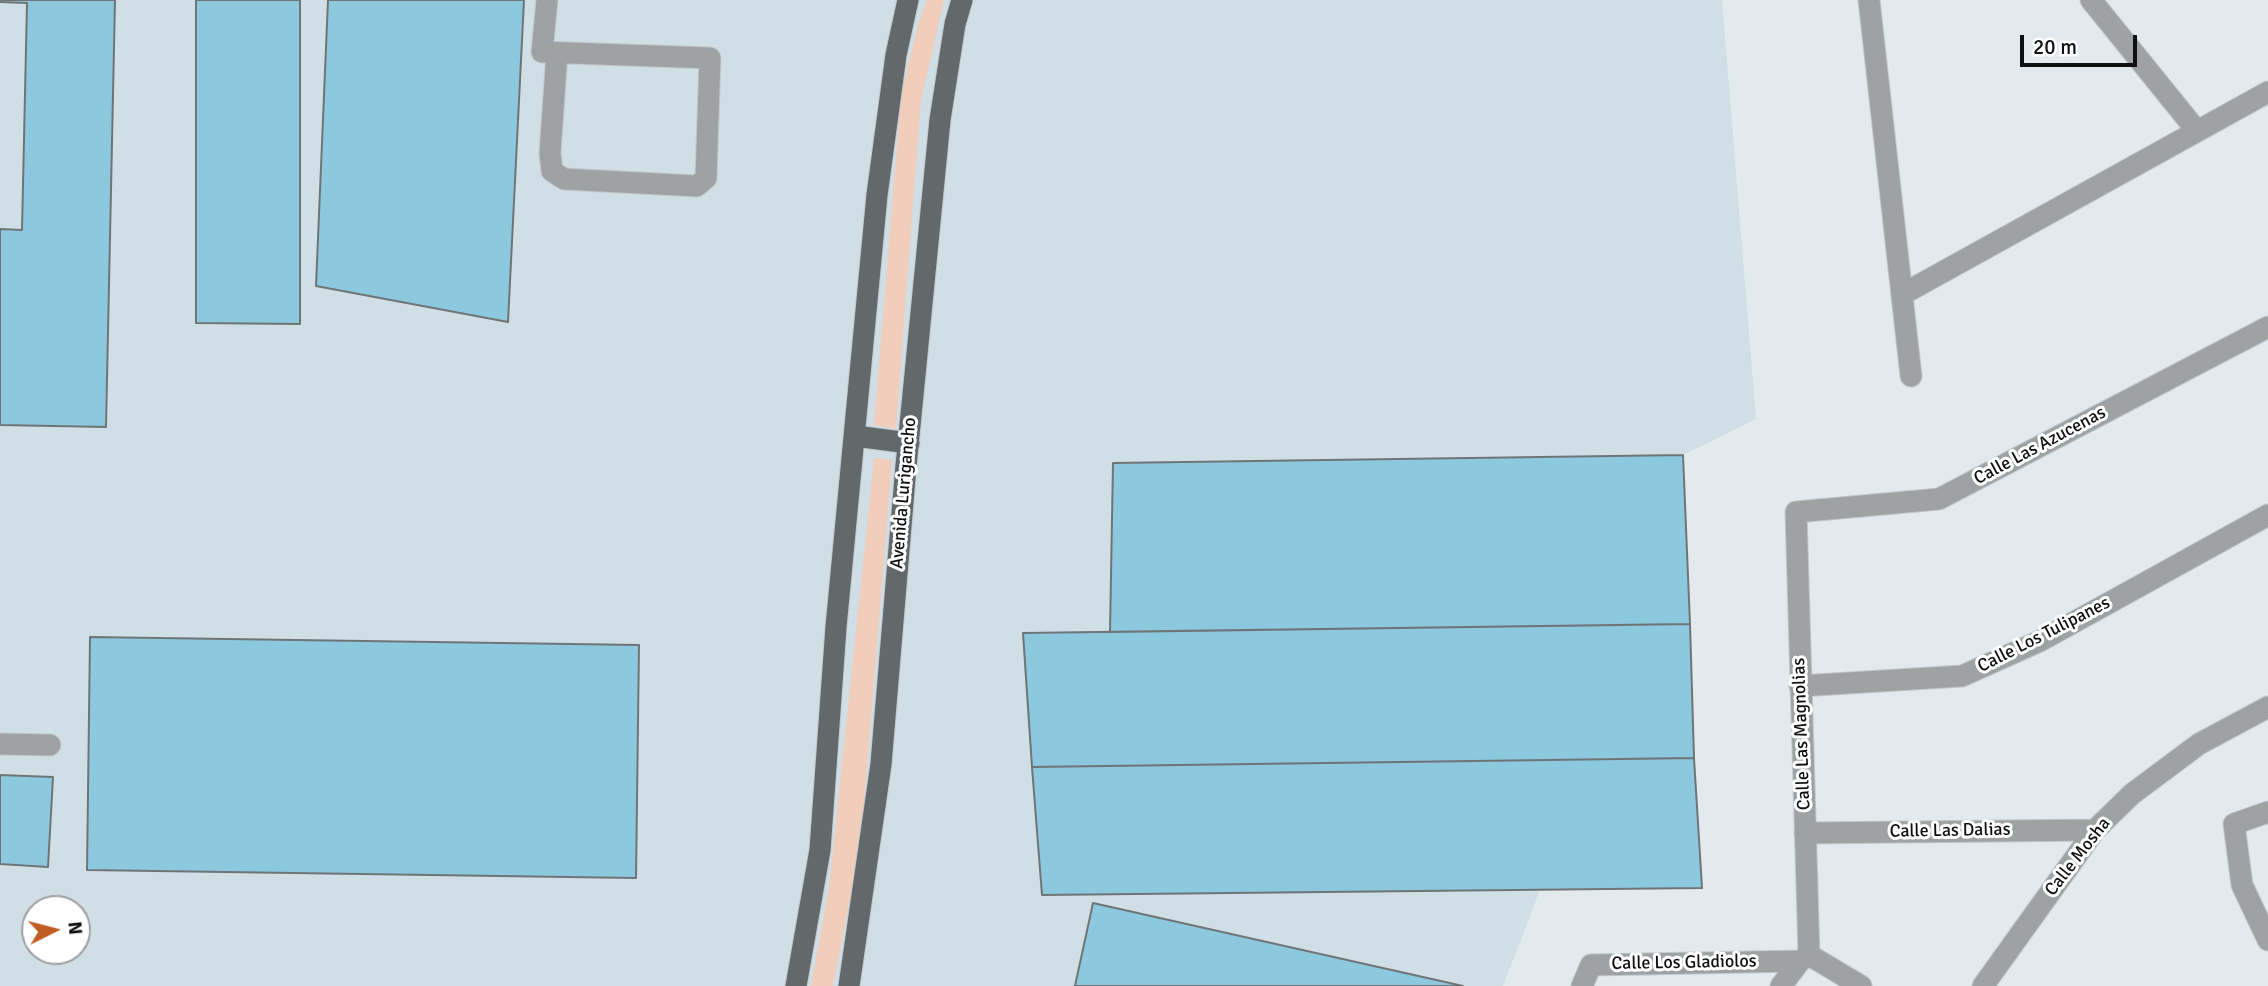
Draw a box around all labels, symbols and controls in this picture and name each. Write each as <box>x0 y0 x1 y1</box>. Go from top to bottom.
scale bar <box>2023 21 2140 65</box>
text: 20 m <box>2033 34 2077 60</box>
street label: Calle Las Azucenas <box>1970 402 2110 490</box>
street label: Avenida Lurigancho <box>887 416 921 570</box>
street label: Calle Los Tulipanes <box>1974 592 2114 678</box>
street label: Calle Las Magnolias <box>1789 657 1815 811</box>
street label: Calle Mosha <box>2041 813 2115 901</box>
street label: Calle Las Dalias <box>1889 819 2011 843</box>
north arrow <box>21 895 91 965</box>
text: N <box>62 920 88 936</box>
street label: Calle Los Gladiolos <box>1611 951 1757 975</box>

